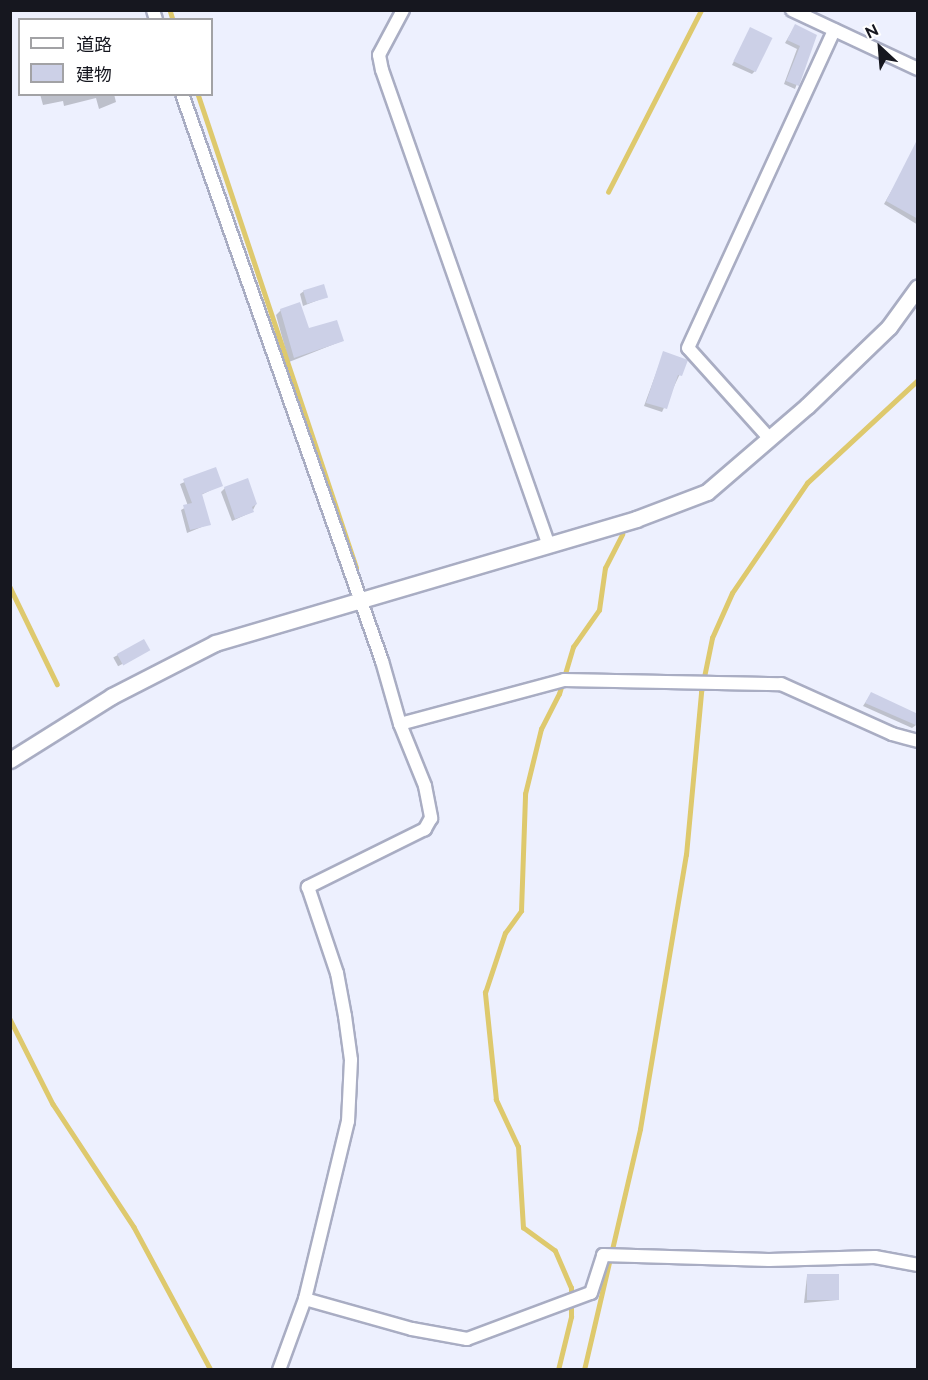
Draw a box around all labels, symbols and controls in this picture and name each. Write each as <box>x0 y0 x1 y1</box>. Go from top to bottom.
legend <box>18 18 213 96</box>
north arrow <box>850 18 910 78</box>
text: N <box>862 20 882 43</box>
text: 道路 <box>76 34 112 55</box>
text: 建物 <box>76 64 112 85</box>

